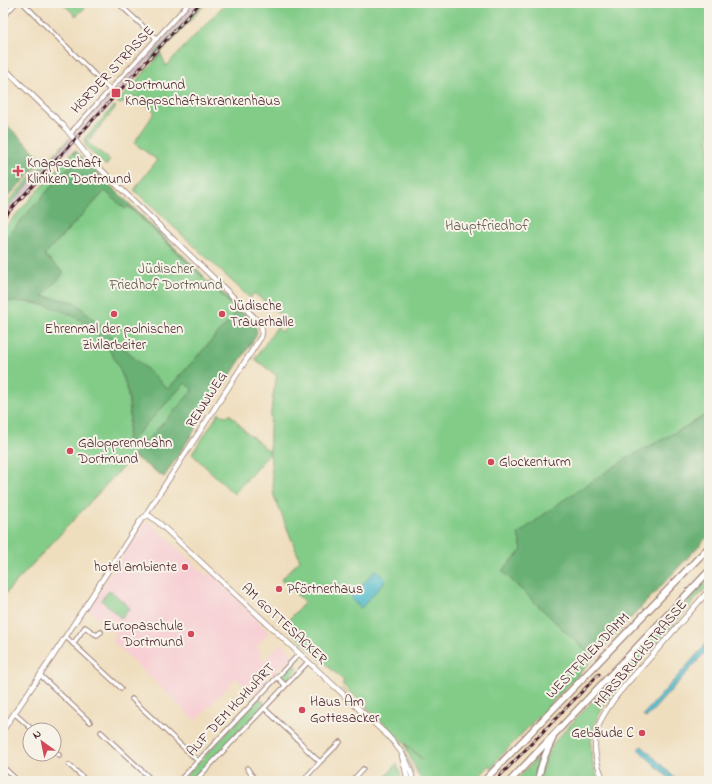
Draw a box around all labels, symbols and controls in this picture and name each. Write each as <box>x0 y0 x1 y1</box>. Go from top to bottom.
street label: HÖRDER STRASSE <box>66 21 160 119</box>
place label: Dortmund Knappschaftskrankenhaus <box>124 75 280 112</box>
marker: Dortmund Knappschaftskrankenhaus <box>110 87 122 99</box>
place label: Knappschaft Kliniken Dortmund <box>27 153 131 190</box>
marker: Knappschaft Kliniken Dortmund <box>12 165 24 177</box>
park label: Hauptfriedhof <box>445 216 529 237</box>
park label: Jüdischer Friedhof Dortmund <box>108 259 223 296</box>
place label: Jüdische Trauerhalle <box>230 296 294 333</box>
marker: Ehrenmal der polnischen Zivilarbeiter <box>109 309 119 319</box>
marker: Jüdische Trauerhalle <box>217 309 227 319</box>
place label: Ehrenmal der polnischen Zivilarbeiter <box>45 319 183 356</box>
street label: RENNWEG <box>181 368 233 432</box>
place label: Galopprennbahn Dortmund <box>77 433 172 470</box>
marker: Galopprennbahn Dortmund <box>65 446 75 456</box>
place label: Glockenturm <box>499 452 571 473</box>
marker: Glockenturm <box>486 457 496 467</box>
place label: hotel ambiente <box>94 557 178 578</box>
marker: hotel ambiente <box>180 562 190 572</box>
street label: AM GOTTESACKER <box>236 578 332 670</box>
place label: Pförtnerhaus <box>287 579 363 600</box>
marker: Pförtnerhaus <box>274 584 284 594</box>
street label: MARSBRUCHSTRASSE <box>589 595 693 713</box>
street label: WESTFALENDAMM <box>541 608 635 704</box>
place label: Europaschule Dortmund <box>103 616 184 653</box>
marker: Europaschule Dortmund <box>186 629 196 639</box>
street label: AUF DEM HOHWART <box>182 658 280 762</box>
place label: Haus Am Gottesacker <box>310 692 380 729</box>
marker: Haus Am Gottesacker <box>297 705 307 715</box>
north arrow <box>22 722 62 762</box>
place label: Gebäude C <box>571 723 634 744</box>
text: N <box>30 726 45 743</box>
marker: Gebäude C <box>637 728 647 738</box>

